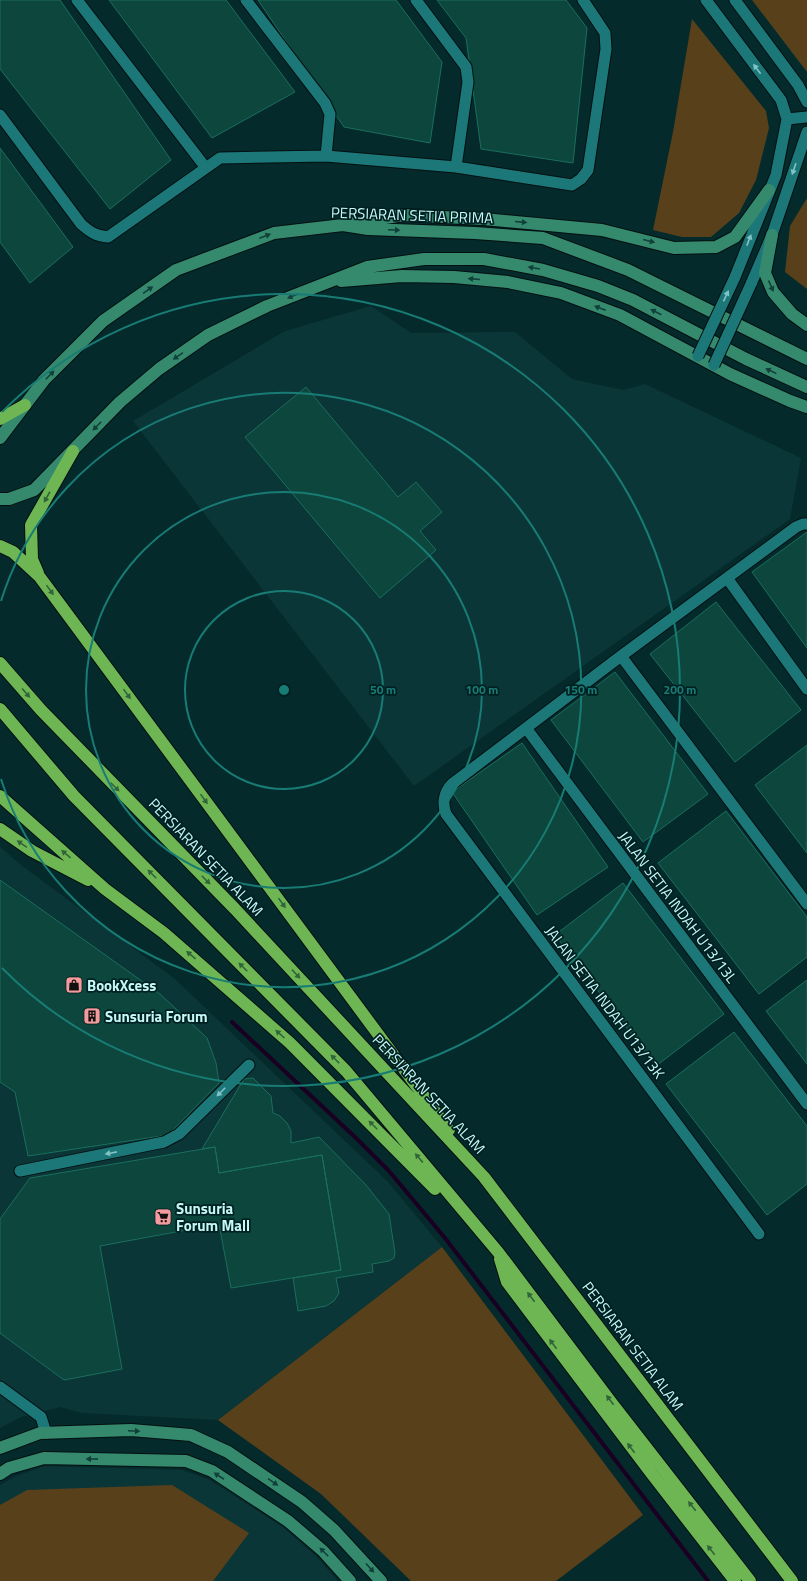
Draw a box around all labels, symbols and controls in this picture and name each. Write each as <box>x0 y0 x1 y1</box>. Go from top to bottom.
one-way arrow <box>753 63 762 74</box>
one-way arrow <box>791 163 797 175</box>
street label: PERSIARAN SETIA PRIMA <box>330 201 494 229</box>
one-way arrow <box>515 219 527 226</box>
one-way arrow <box>388 227 401 233</box>
one-way arrow <box>260 233 272 239</box>
one-way arrow <box>747 234 753 246</box>
one-way arrow <box>643 239 655 245</box>
one-way arrow <box>528 265 540 271</box>
one-way arrow <box>468 276 480 283</box>
one-way arrow <box>768 280 774 292</box>
one-way arrow <box>142 286 153 294</box>
one-way arrow <box>723 290 729 301</box>
one-way arrow <box>286 293 298 299</box>
one-way arrow <box>594 304 606 310</box>
one-way arrow <box>650 308 662 315</box>
one-way arrow <box>173 352 183 360</box>
one-way arrow <box>766 368 777 375</box>
one-way arrow <box>45 370 55 380</box>
one-way arrow <box>92 421 101 431</box>
one-way arrow <box>43 491 50 503</box>
one-way arrow <box>45 584 54 595</box>
text: 50 m <box>370 680 396 699</box>
text: 100 m <box>466 680 498 699</box>
text: 150 m <box>565 680 597 699</box>
text: 200 m <box>664 680 696 699</box>
centre of rings <box>277 683 291 697</box>
one-way arrow <box>21 688 30 698</box>
one-way arrow <box>123 689 131 700</box>
one-way arrow <box>110 782 120 792</box>
street label: PERSIARAN SETIA ALAM <box>143 793 269 921</box>
one-way arrow <box>200 793 208 804</box>
street label: JALAN SETIA INDAH U13/13L <box>613 826 743 988</box>
one-way arrow <box>16 840 27 848</box>
one-way arrow <box>60 849 71 858</box>
one-way arrow <box>147 869 157 879</box>
one-way arrow <box>201 875 211 885</box>
one-way arrow <box>277 898 286 909</box>
street label: JALAN SETIA INDAH U13/13K <box>540 921 671 1084</box>
one-way arrow <box>185 950 196 959</box>
one-way arrow <box>238 962 248 972</box>
one-way arrow <box>291 969 300 979</box>
place label: BookXcess <box>87 974 156 997</box>
shop icon: BookXcess <box>64 975 84 995</box>
place label: Sunsuria Forum <box>105 1005 208 1028</box>
building icon: Sunsuria Forum <box>82 1006 102 1026</box>
one-way arrow <box>275 1029 285 1038</box>
street label: PERSIARAN SETIA ALAM <box>367 1029 491 1159</box>
one-way arrow <box>330 1054 340 1064</box>
one-way arrow <box>216 1087 226 1097</box>
one-way arrow <box>368 1120 377 1130</box>
one-way arrow <box>105 1150 117 1156</box>
one-way arrow <box>415 1153 424 1164</box>
place label: Sunsuria Forum Mall <box>176 1197 250 1237</box>
supermarket icon: Sunsuria Forum Mall <box>153 1207 173 1227</box>
street label: PERSIARAN SETIA ALAM <box>577 1277 689 1415</box>
one-way arrow <box>527 1291 536 1302</box>
one-way arrow <box>550 1339 558 1349</box>
one-way arrow <box>605 1395 614 1406</box>
one-way arrow <box>128 1427 140 1434</box>
one-way arrow <box>627 1442 636 1453</box>
one-way arrow <box>85 1456 98 1462</box>
one-way arrow <box>214 1472 224 1480</box>
one-way arrow <box>268 1478 278 1486</box>
one-way arrow <box>688 1501 696 1512</box>
one-way arrow <box>707 1545 716 1556</box>
one-way arrow <box>319 1547 329 1557</box>
one-way arrow <box>365 1563 374 1573</box>

